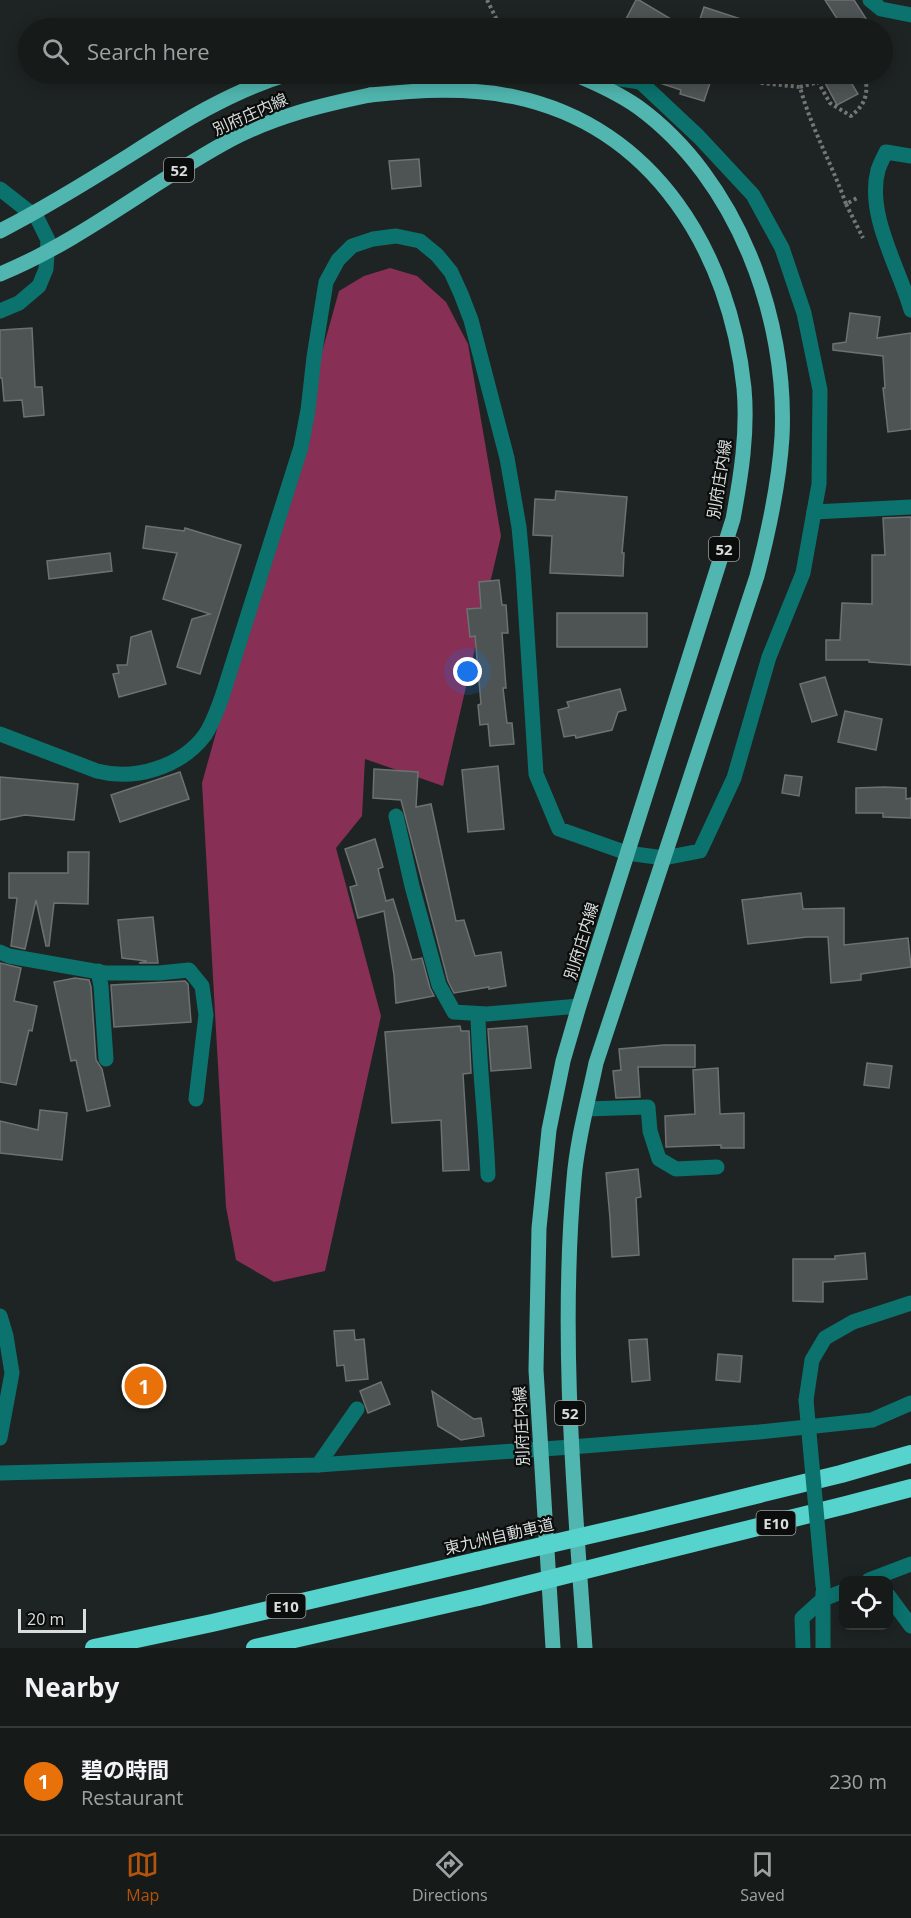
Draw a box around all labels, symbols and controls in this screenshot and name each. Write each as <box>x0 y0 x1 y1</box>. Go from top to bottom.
search box <box>18 18 893 84</box>
icon: search <box>39 35 72 68</box>
text: Search here <box>87 36 210 66</box>
street label: 別府庄内線 <box>209 88 291 140</box>
road number: 52 <box>164 158 194 182</box>
street label: 別府庄内線 <box>702 438 736 520</box>
road number: 52 <box>709 537 739 561</box>
your location <box>453 657 482 686</box>
street label: 別府庄内線 <box>559 900 603 982</box>
pin: 1 <box>124 1364 164 1408</box>
street label: 別府庄内線 <box>508 1385 534 1467</box>
road number: 52 <box>555 1401 585 1425</box>
road number: E10 <box>756 1511 796 1535</box>
street label: 東九州自動車道 <box>442 1513 556 1559</box>
map controls <box>839 1576 893 1630</box>
button: locate <box>839 1576 893 1630</box>
road number: E10 <box>266 1594 306 1618</box>
scale bar <box>18 1606 86 1634</box>
text: 20 m <box>27 1608 64 1630</box>
text: Nearby <box>24 1669 119 1705</box>
text: 碧の時間 <box>81 1754 169 1784</box>
text: 1 <box>38 1768 49 1795</box>
text: 230 m <box>829 1768 887 1795</box>
text: Restaurant <box>81 1784 183 1811</box>
tab: Map <box>126 1848 159 1906</box>
tab: Directions <box>412 1848 488 1906</box>
tab: Saved <box>740 1848 785 1906</box>

